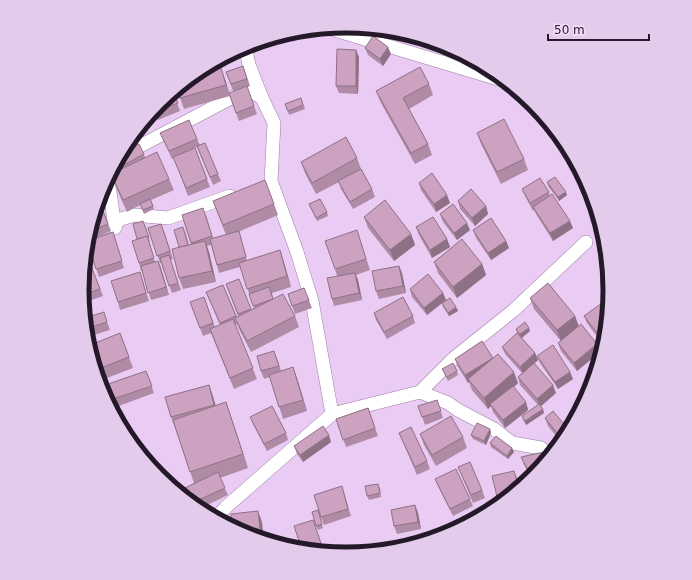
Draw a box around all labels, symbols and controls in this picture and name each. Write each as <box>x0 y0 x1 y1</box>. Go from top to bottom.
scale bar <box>548 16 649 42</box>
text: 50 m <box>554 23 585 37</box>

